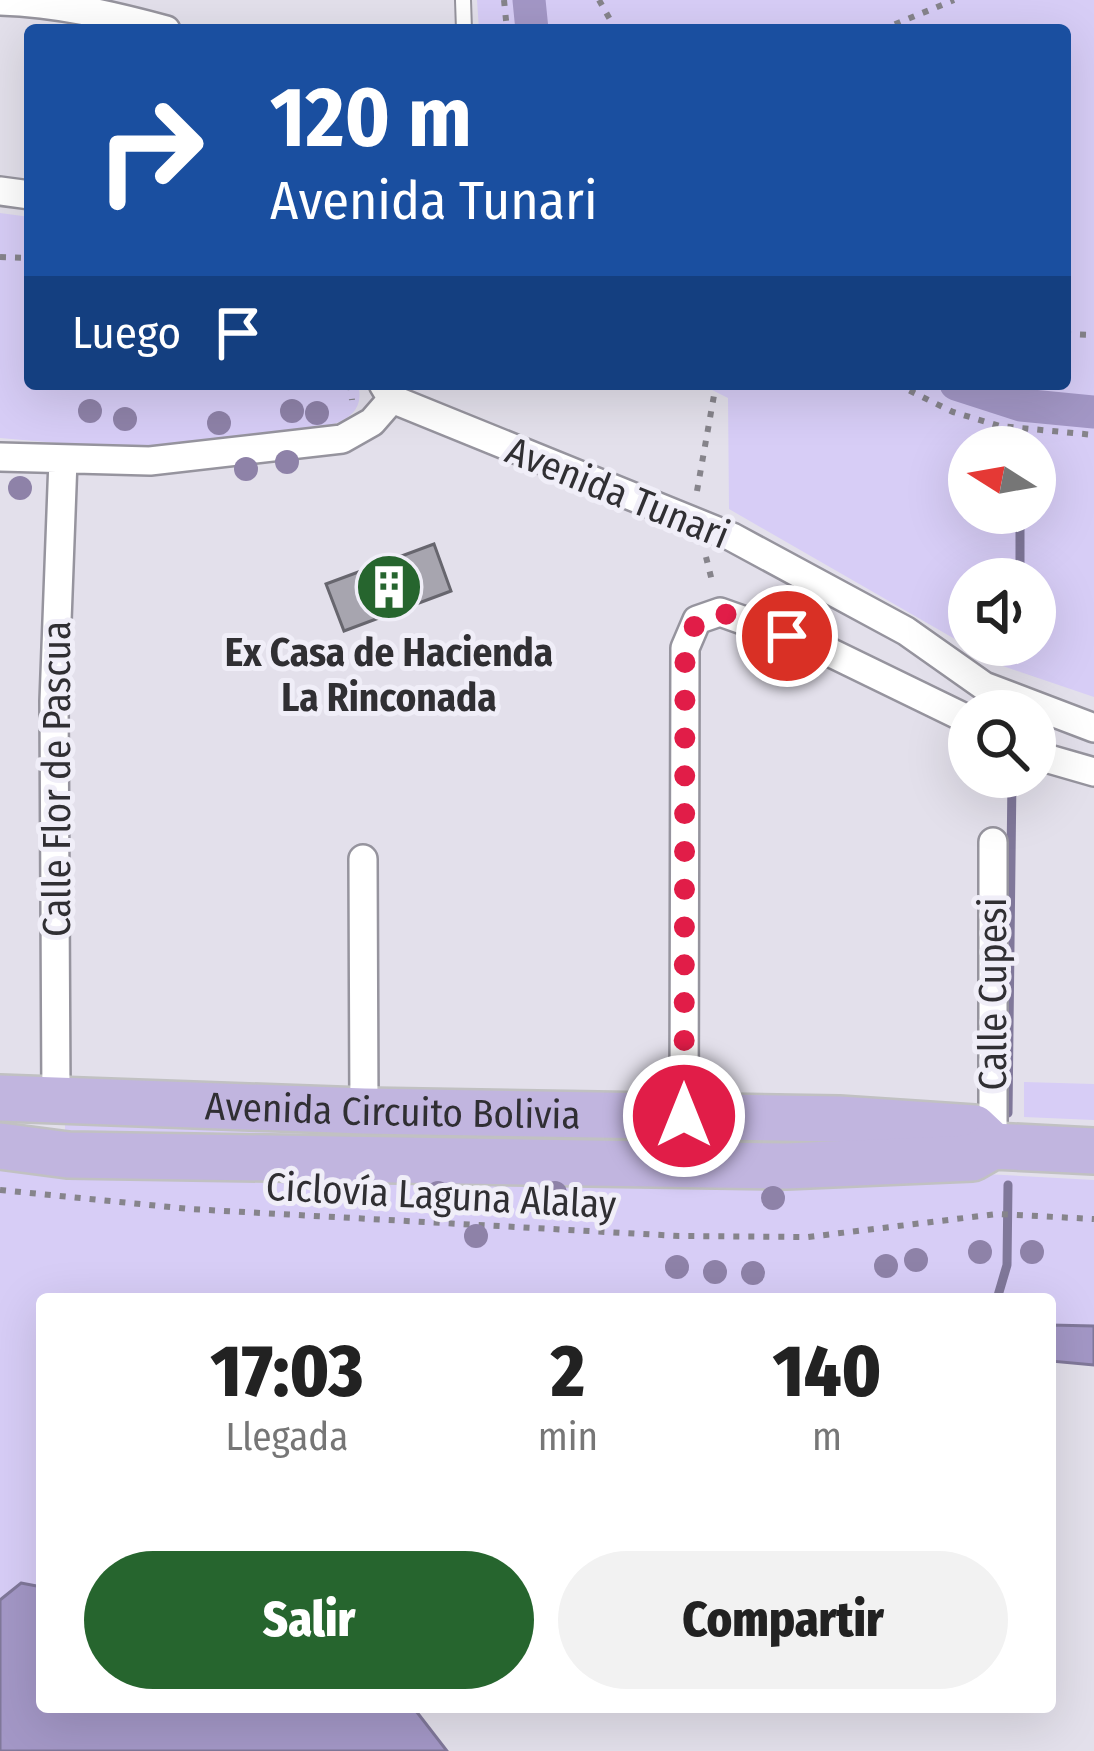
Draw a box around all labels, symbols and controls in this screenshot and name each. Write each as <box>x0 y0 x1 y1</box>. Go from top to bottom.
text: 120 m <box>270 67 472 168</box>
icon: right <box>72 72 228 228</box>
text: Avenida Tunari <box>270 169 598 233</box>
icon: arrive <box>205 300 271 366</box>
text: Luego <box>72 306 181 360</box>
north arrow <box>948 426 1056 534</box>
map controls <box>948 426 1056 798</box>
street label: Avenida Tunari <box>499 427 736 559</box>
building icon: Ex Casa de Hacienda La Rinconada <box>354 552 424 622</box>
button: sound <box>948 558 1056 666</box>
pin <box>736 585 838 687</box>
icon: arrive <box>754 603 820 669</box>
street label: Calle Flor de Pascua <box>34 621 80 937</box>
place label: Ex Casa de Hacienda La Rinconada <box>225 630 553 721</box>
button: search <box>948 690 1056 798</box>
street label: Calle Cupesi <box>970 897 1016 1091</box>
position arrow <box>621 1053 747 1179</box>
street label: Avenida Circuito Bolivia <box>204 1083 581 1139</box>
street label: Ciclovía Laguna Alalay <box>265 1164 618 1228</box>
text: 17:03 <box>211 1329 363 1415</box>
text: 2 <box>551 1329 585 1415</box>
text: 140 <box>773 1329 881 1415</box>
text: Llegada <box>225 1414 348 1460</box>
text: min <box>538 1414 598 1460</box>
text: m <box>812 1414 842 1460</box>
button: Salir <box>84 1551 534 1689</box>
button: Compartir <box>558 1551 1008 1689</box>

